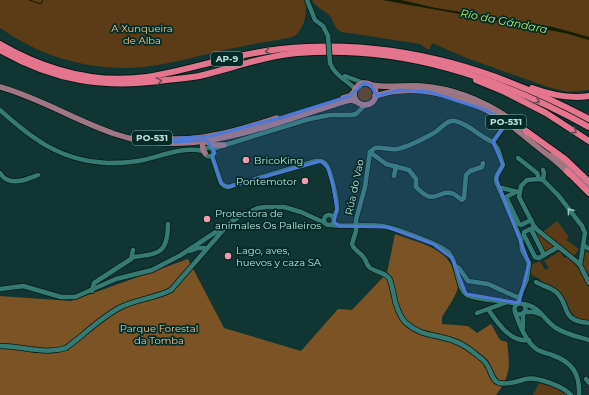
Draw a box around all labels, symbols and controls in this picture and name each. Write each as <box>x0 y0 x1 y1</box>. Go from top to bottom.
water label: Río da Gándara <box>459 6 549 36</box>
park label: A Xunqueira de Alba <box>111 22 173 47</box>
one-way arrow <box>265 46 271 54</box>
road number: AP-9 <box>211 52 243 66</box>
one-way arrow <box>156 77 162 86</box>
one-way arrow <box>533 96 540 104</box>
road number: PO-531 <box>486 115 526 129</box>
one-way arrow <box>570 126 577 134</box>
road number: PO-531 <box>132 131 172 145</box>
place label: BricoKing <box>254 154 303 167</box>
marker: BricoKing <box>241 155 251 165</box>
street label: Rúa do Vao <box>342 158 367 216</box>
place label: Pontemotor <box>236 175 297 188</box>
marker: Pontemotor <box>300 176 310 186</box>
place label: Protectora de animales Os Palleiros <box>215 207 321 232</box>
one-way arrow <box>568 208 575 215</box>
marker: Protectora de animales Os Palleiros <box>202 214 212 224</box>
place label: Lago, aves, huevos y caza SA <box>236 244 322 269</box>
marker: Lago, aves, huevos y caza SA <box>223 251 233 261</box>
park label: Parque Forestal da Tomba <box>120 322 198 347</box>

